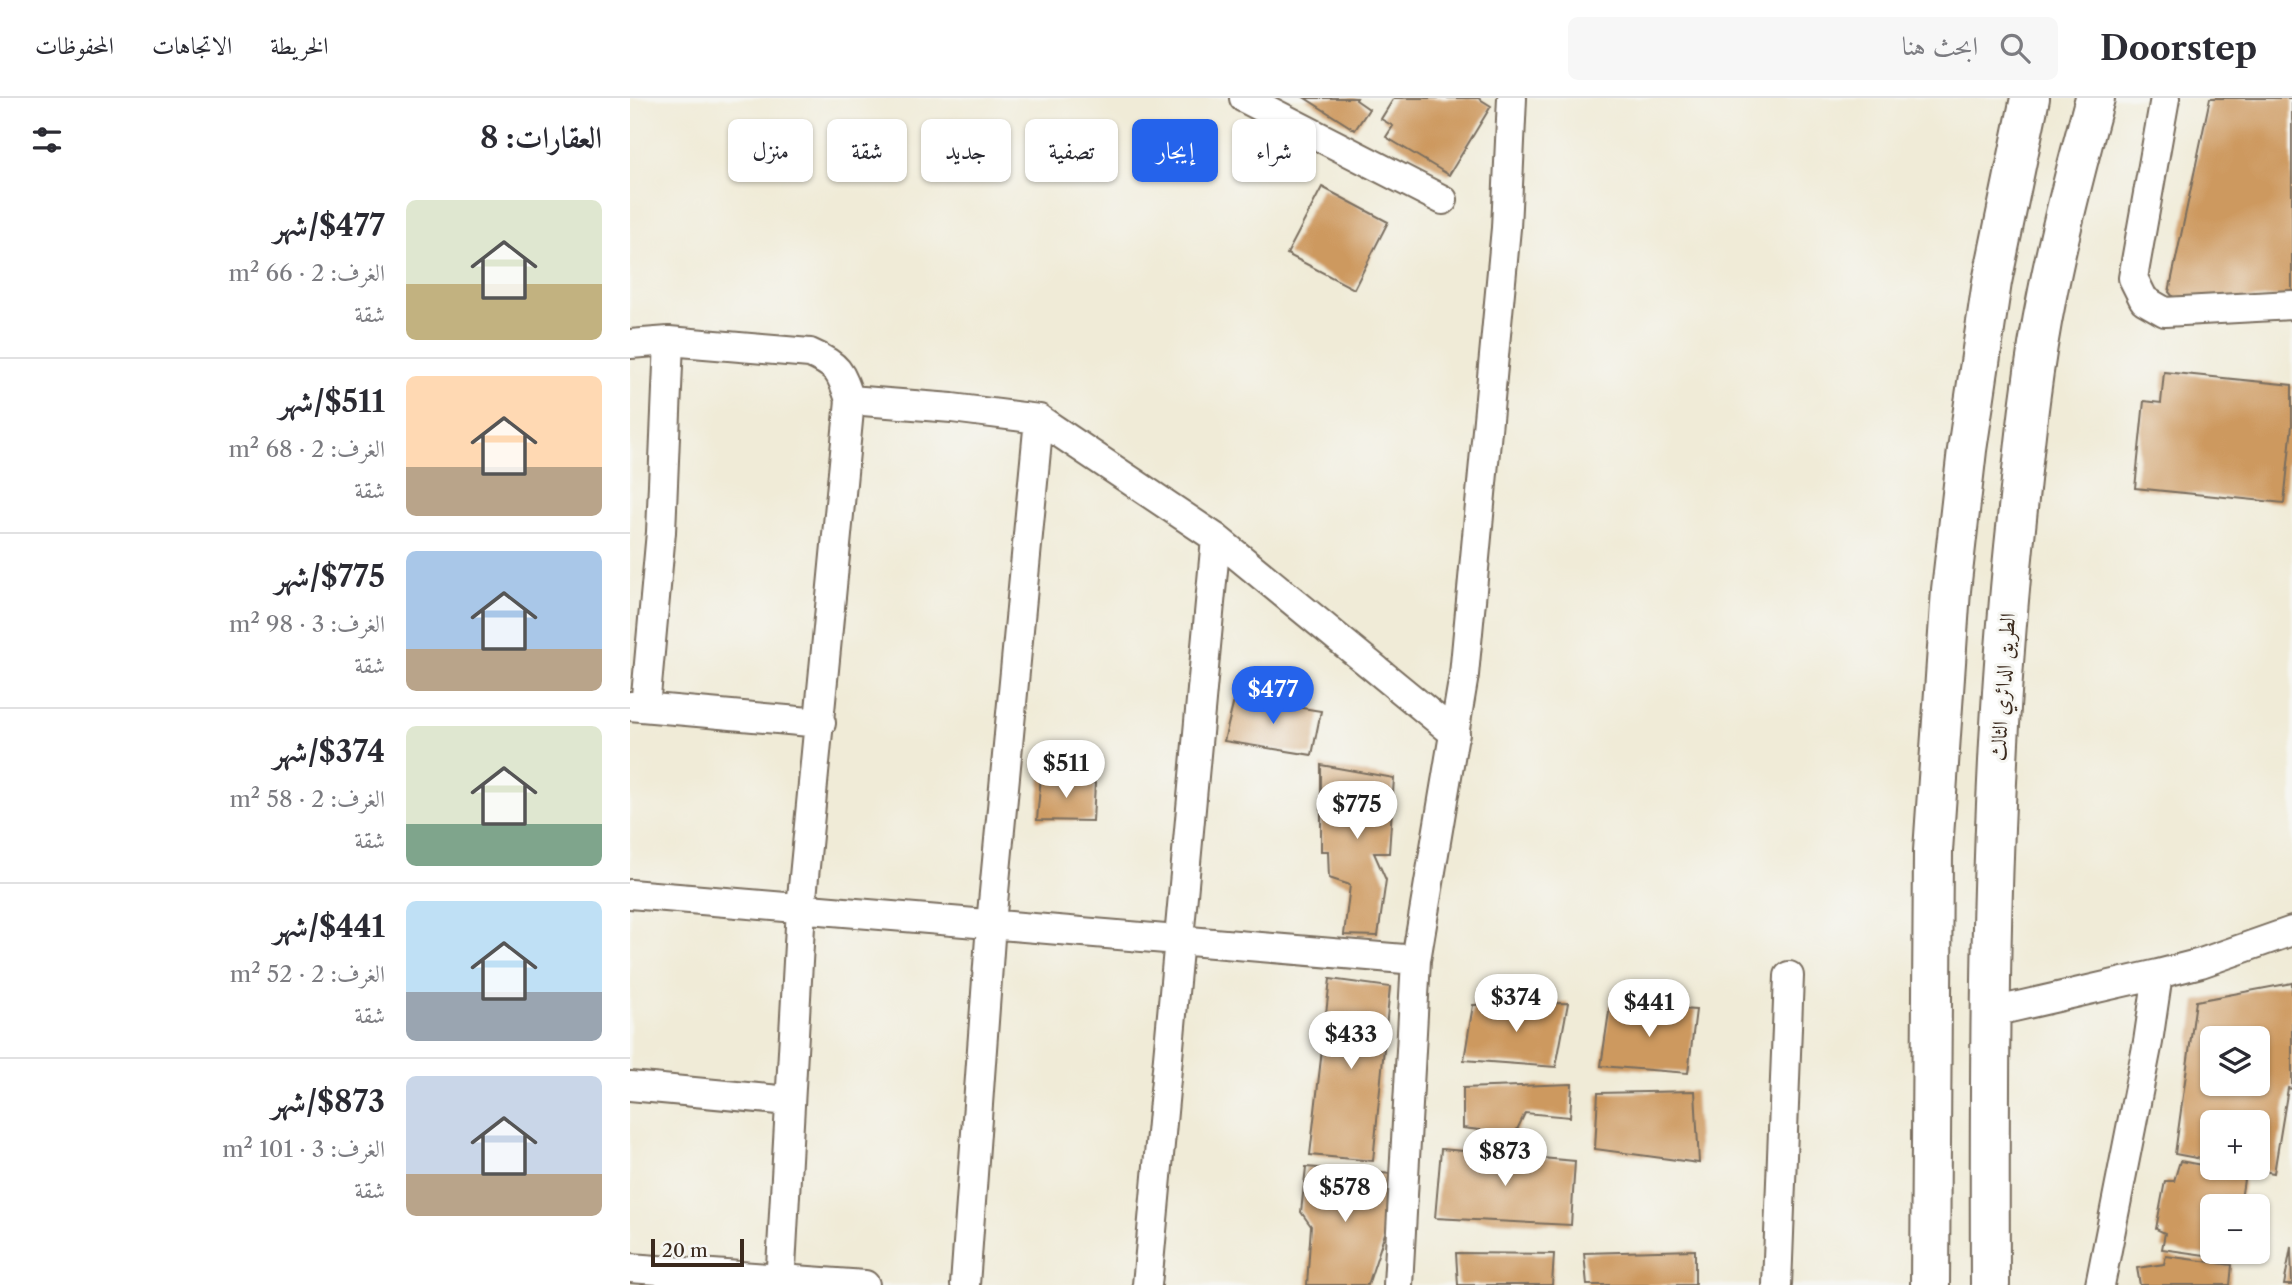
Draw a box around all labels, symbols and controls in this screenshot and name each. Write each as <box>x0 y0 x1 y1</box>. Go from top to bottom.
search box <box>1568 17 2058 80</box>
text: Doorstep <box>2100 28 2257 69</box>
icon: search <box>1996 29 2034 67</box>
text: ابحث هنا <box>1902 30 1978 62</box>
text: المحفوظات <box>35 31 114 60</box>
text: الاتجاهات <box>152 31 232 60</box>
text: الخريطة <box>270 31 329 60</box>
text: العقارات: 8 <box>480 119 602 156</box>
chip: منزل <box>728 119 813 182</box>
chip: شقة <box>827 119 907 182</box>
chip: جديد <box>921 119 1011 182</box>
chip: تصفية <box>1025 119 1118 182</box>
chip: إيجار <box>1132 119 1218 182</box>
chip: شراء <box>1232 119 1316 182</box>
icon: filters <box>28 121 66 159</box>
text: $477/شهر <box>274 207 385 244</box>
icon: home <box>462 228 546 312</box>
text: الغرف: 2 · 66 m² <box>229 259 385 287</box>
text: شقة <box>355 300 385 328</box>
text: $511/شهر <box>279 383 385 420</box>
icon: home <box>462 404 546 488</box>
text: الغرف: 2 · 68 m² <box>228 435 385 463</box>
text: شقة <box>355 476 385 504</box>
text: $775/شهر <box>275 558 385 595</box>
icon: home <box>462 579 546 663</box>
text: الغرف: 3 · 98 m² <box>229 610 385 638</box>
street label: الطريق الدائري الثالث <box>1985 612 2024 762</box>
text: شقة <box>355 651 385 679</box>
pin: $477 <box>1232 666 1314 726</box>
text: $477 <box>1248 675 1298 703</box>
text: $374/شهر <box>273 733 385 770</box>
pin: $511 <box>1025 740 1107 800</box>
text: $511 <box>1043 749 1089 777</box>
icon: home <box>462 754 546 838</box>
pin: $775 <box>1316 782 1398 841</box>
text: الغرف: 2 · 58 m² <box>229 785 385 813</box>
text: $775 <box>1332 790 1382 818</box>
text: شقة <box>355 826 385 854</box>
text: $441/شهر <box>274 908 385 945</box>
icon: home <box>462 929 546 1013</box>
text: الغرف: 2 · 52 m² <box>230 960 385 988</box>
pin: $374 <box>1475 974 1557 1034</box>
pin: $441 <box>1608 979 1690 1039</box>
text: $374 <box>1491 983 1541 1011</box>
text: $441 <box>1624 988 1674 1016</box>
text: شقة <box>355 1001 385 1029</box>
pin: $433 <box>1310 1012 1392 1071</box>
text: $433 <box>1325 1020 1377 1048</box>
map controls <box>2200 1026 2270 1264</box>
button: layers <box>2200 1026 2270 1096</box>
text: $873/شهر <box>272 1083 385 1120</box>
icon: home <box>462 1104 546 1188</box>
button: + <box>2200 1110 2270 1180</box>
pin: $873 <box>1464 1128 1546 1188</box>
text: الغرف: 3 · 101 m² <box>222 1135 385 1163</box>
text: $873 <box>1479 1137 1531 1165</box>
pin: $578 <box>1304 1164 1386 1224</box>
text: $578 <box>1319 1173 1371 1201</box>
text: شقة <box>355 1176 385 1204</box>
button: − <box>2200 1194 2270 1264</box>
scale bar <box>651 1236 744 1268</box>
text: 20 m <box>662 1239 708 1262</box>

